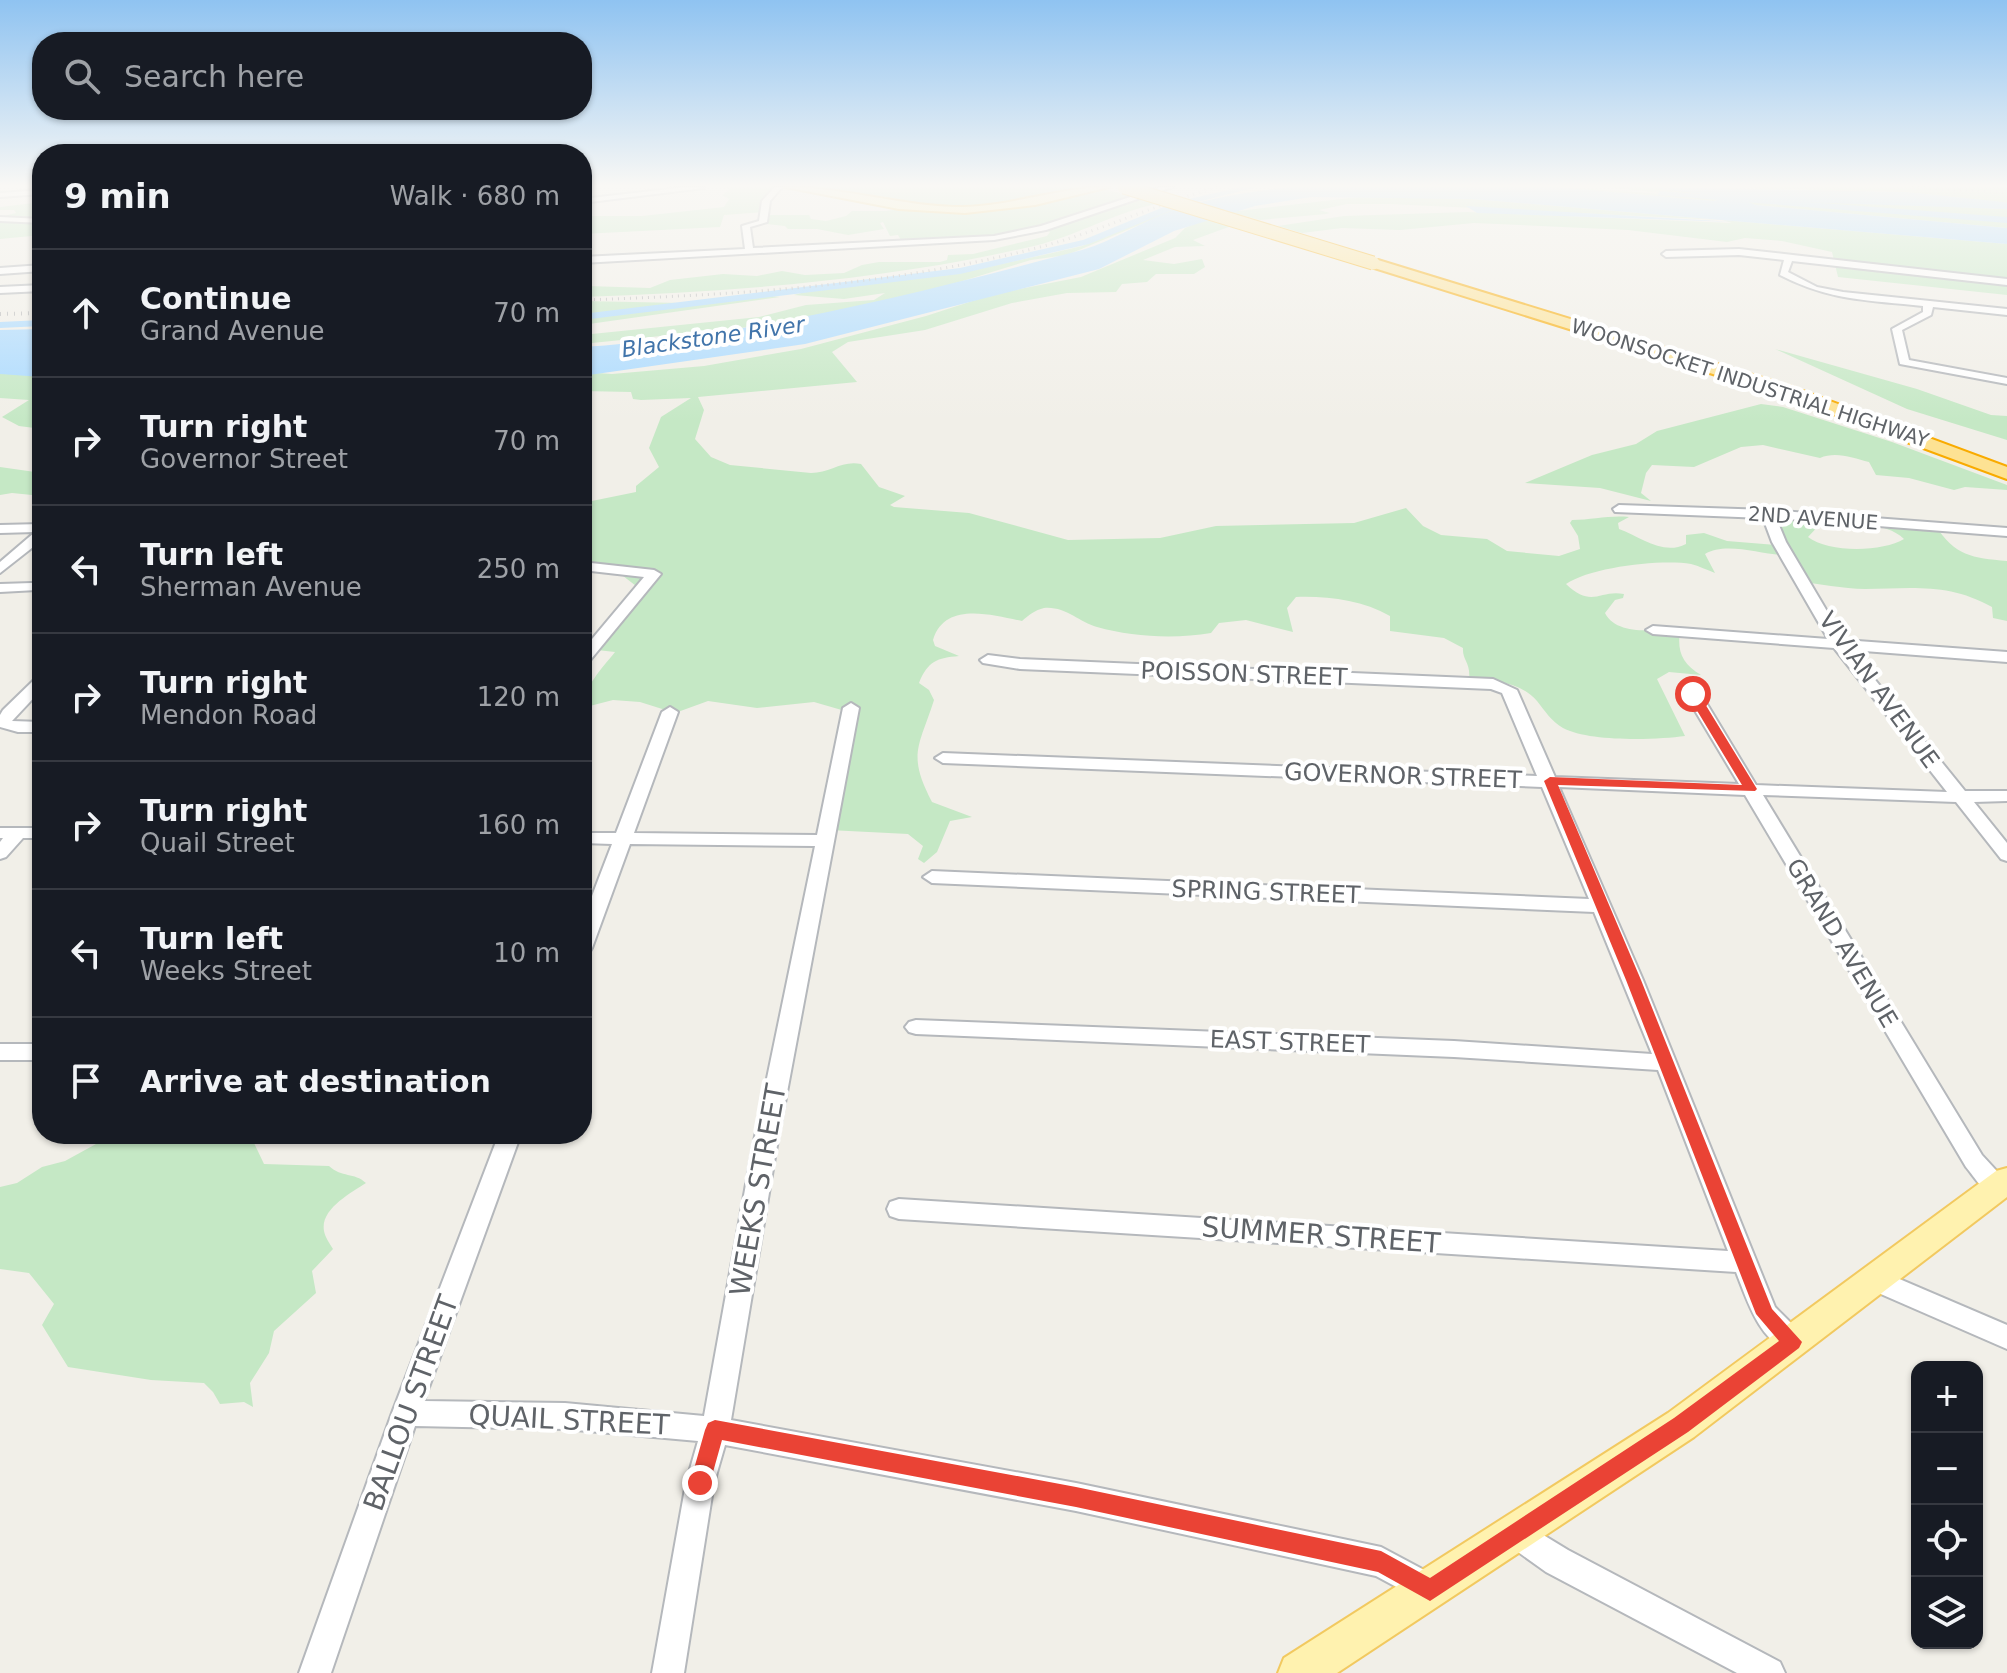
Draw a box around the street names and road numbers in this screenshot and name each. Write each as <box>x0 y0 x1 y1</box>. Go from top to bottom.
street label: WOONSOCKET INDUSTRIAL HIGHWAY <box>1568 314 1932 452</box>
street label: 2ND AVENUE <box>1747 501 1879 535</box>
street label: VIVIAN AVENUE <box>1813 606 1945 774</box>
street label: POISSON STREET <box>1140 656 1348 692</box>
street label: GOVERNOR STREET <box>1284 758 1523 794</box>
street label: GRAND AVENUE <box>1781 854 1903 1032</box>
street label: SPRING STREET <box>1171 875 1361 909</box>
street label: EAST STREET <box>1209 1025 1371 1059</box>
street label: WEEKS STREET <box>723 1080 793 1299</box>
street label: SUMMER STREET <box>1200 1210 1442 1260</box>
street label: BALLOU STREET <box>357 1290 466 1515</box>
street label: QUAIL STREET <box>468 1398 671 1442</box>

